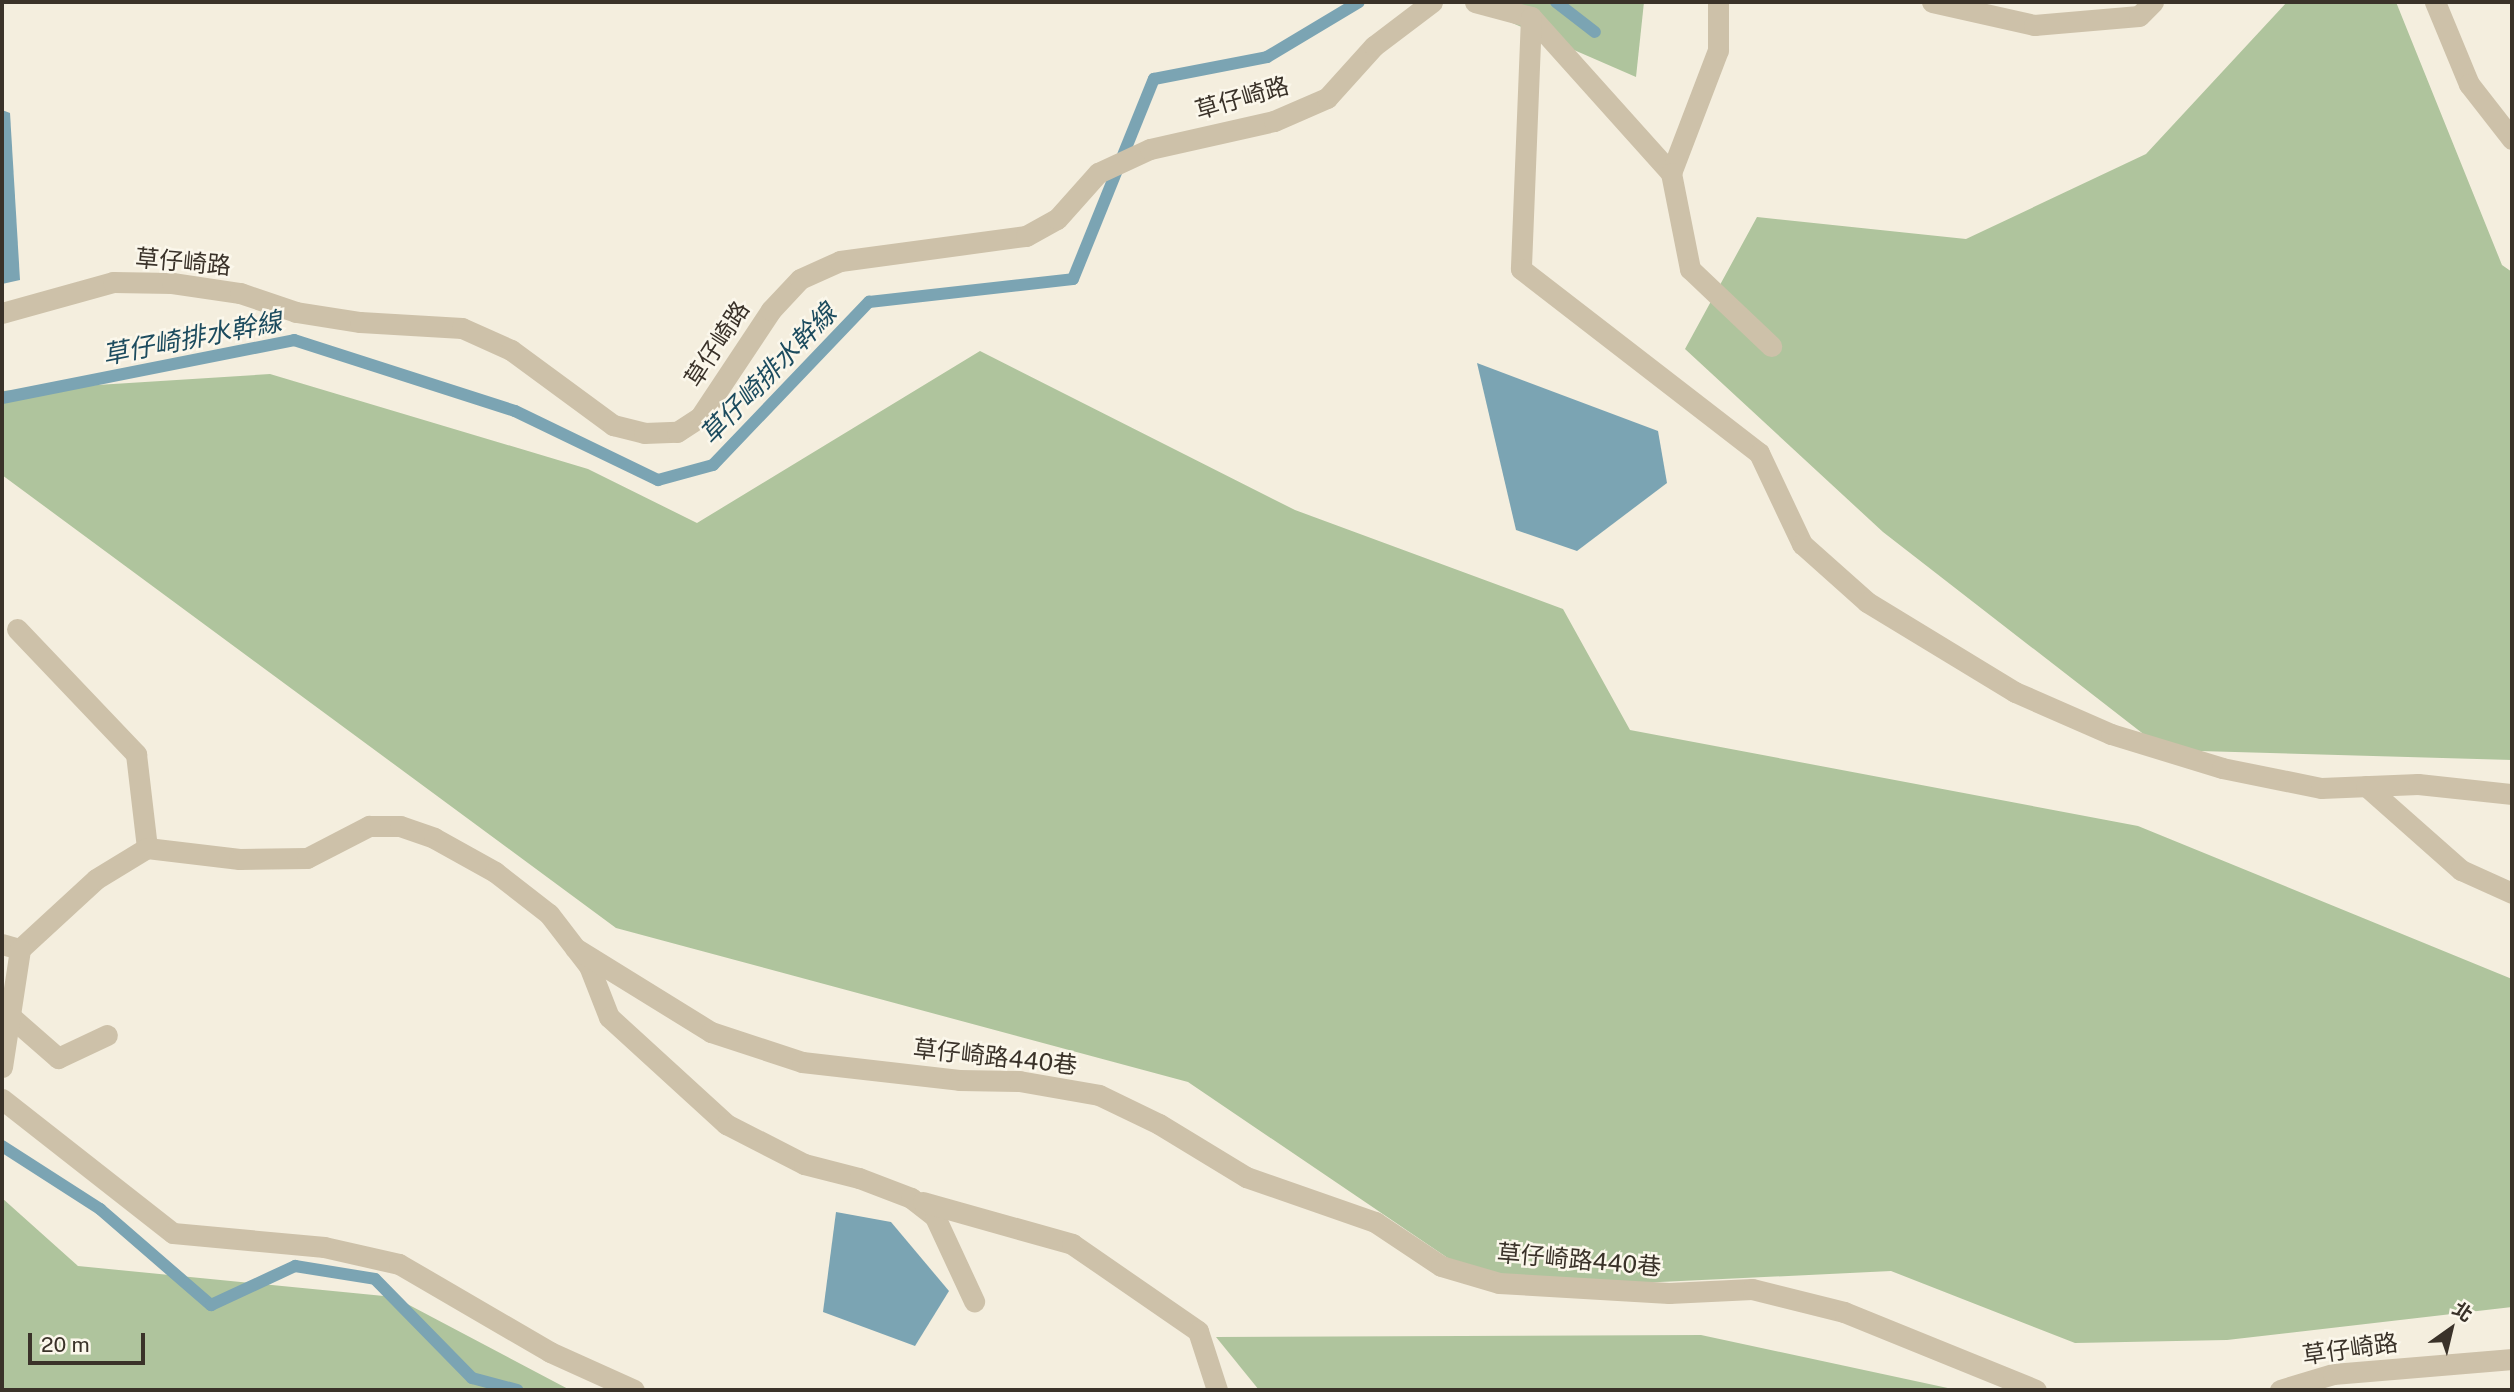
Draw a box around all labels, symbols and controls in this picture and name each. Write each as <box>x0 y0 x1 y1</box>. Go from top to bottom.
street label: 草仔崎路 <box>1192 71 1292 125</box>
street label: 草仔崎路 <box>134 243 232 281</box>
street label: 草仔崎路 <box>679 296 755 392</box>
water label: 草仔崎排水幹線 <box>694 298 842 450</box>
water label: 草仔崎排水幹線 <box>100 305 284 371</box>
street label: 草仔崎路440巷 <box>912 1034 1078 1080</box>
street label: 草仔崎路440巷 <box>1496 1238 1662 1282</box>
north arrow <box>2416 1294 2486 1364</box>
text: 北 <box>2449 1297 2477 1326</box>
scale bar <box>32 1318 149 1362</box>
street label: 草仔崎路 <box>2300 1328 2400 1370</box>
text: 20 m <box>41 1332 90 1357</box>

